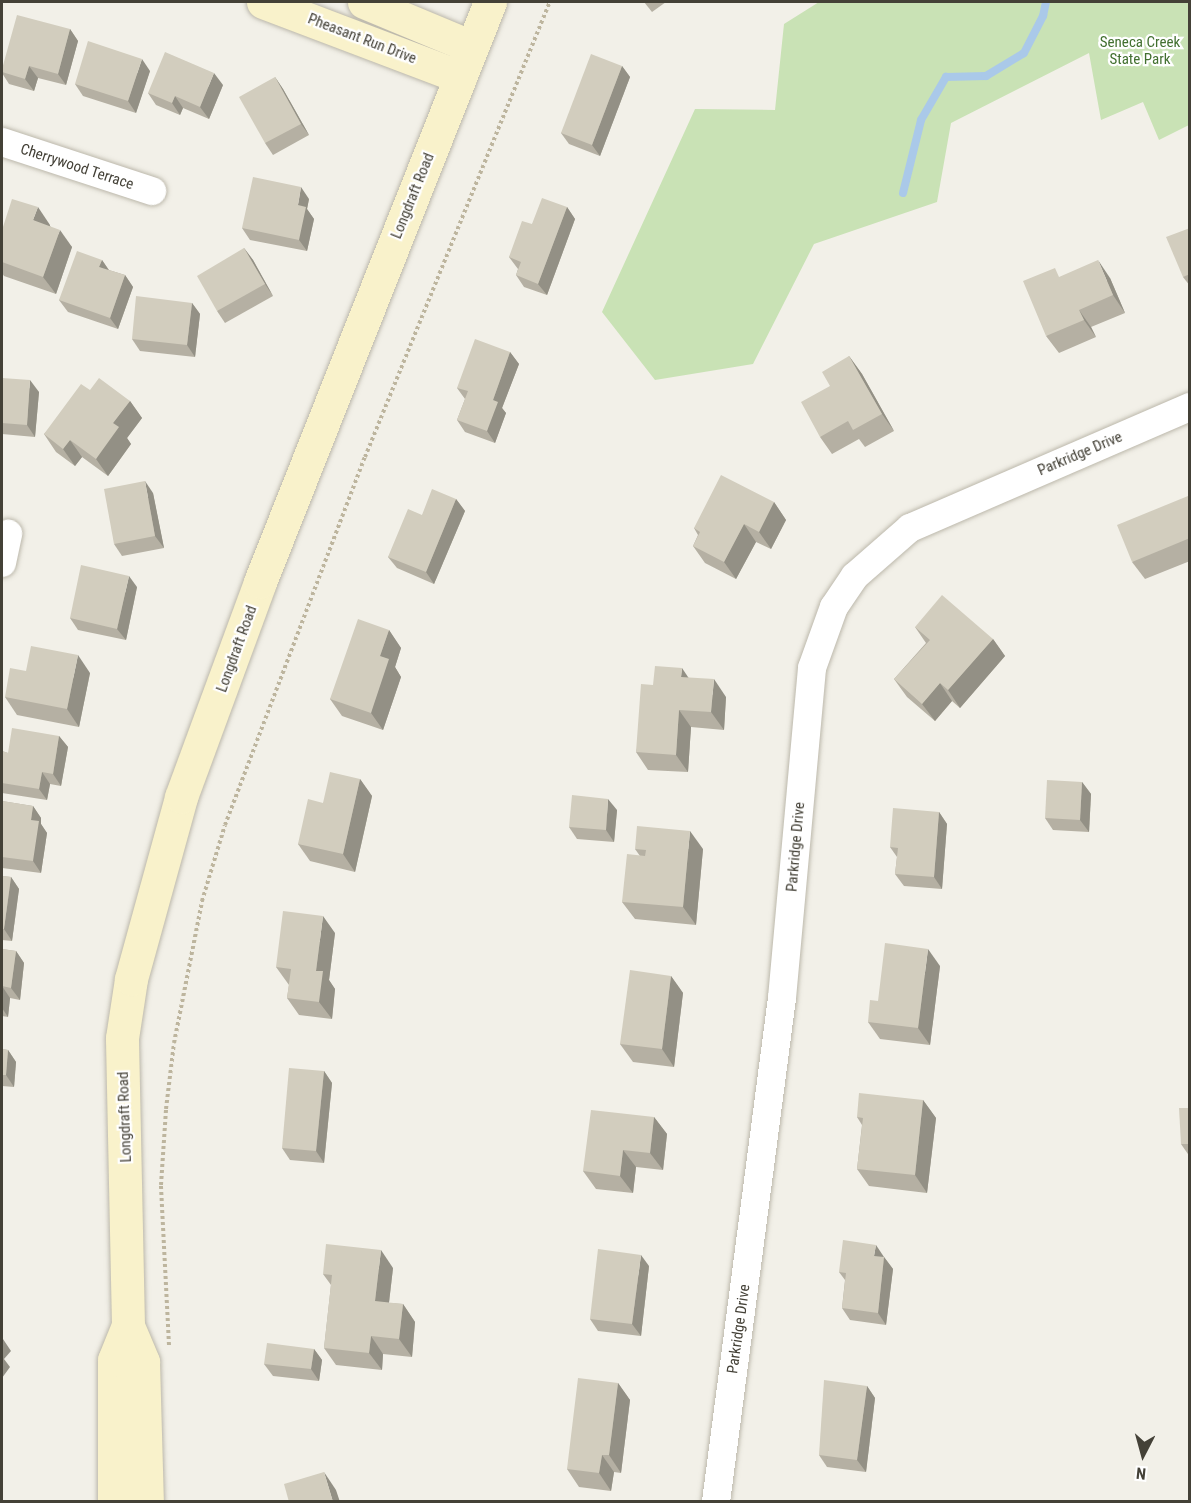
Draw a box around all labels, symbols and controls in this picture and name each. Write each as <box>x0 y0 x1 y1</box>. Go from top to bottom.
street label: Pheasant Run Drive <box>305 10 419 68</box>
park label: Seneca Creek State Park <box>1100 33 1180 68</box>
street label: Cherrywood Terrace <box>18 140 136 194</box>
street label: Longdraft Road <box>388 150 438 242</box>
street label: Parkridge Drive <box>1035 428 1125 480</box>
street label: Longdraft Road <box>213 603 261 695</box>
street label: Parkridge Drive <box>783 801 809 893</box>
street label: Longdraft Road <box>114 1071 136 1163</box>
street label: Parkridge Drive <box>724 1283 754 1375</box>
north arrow <box>1113 1425 1173 1485</box>
text: N <box>1135 1463 1147 1483</box>

